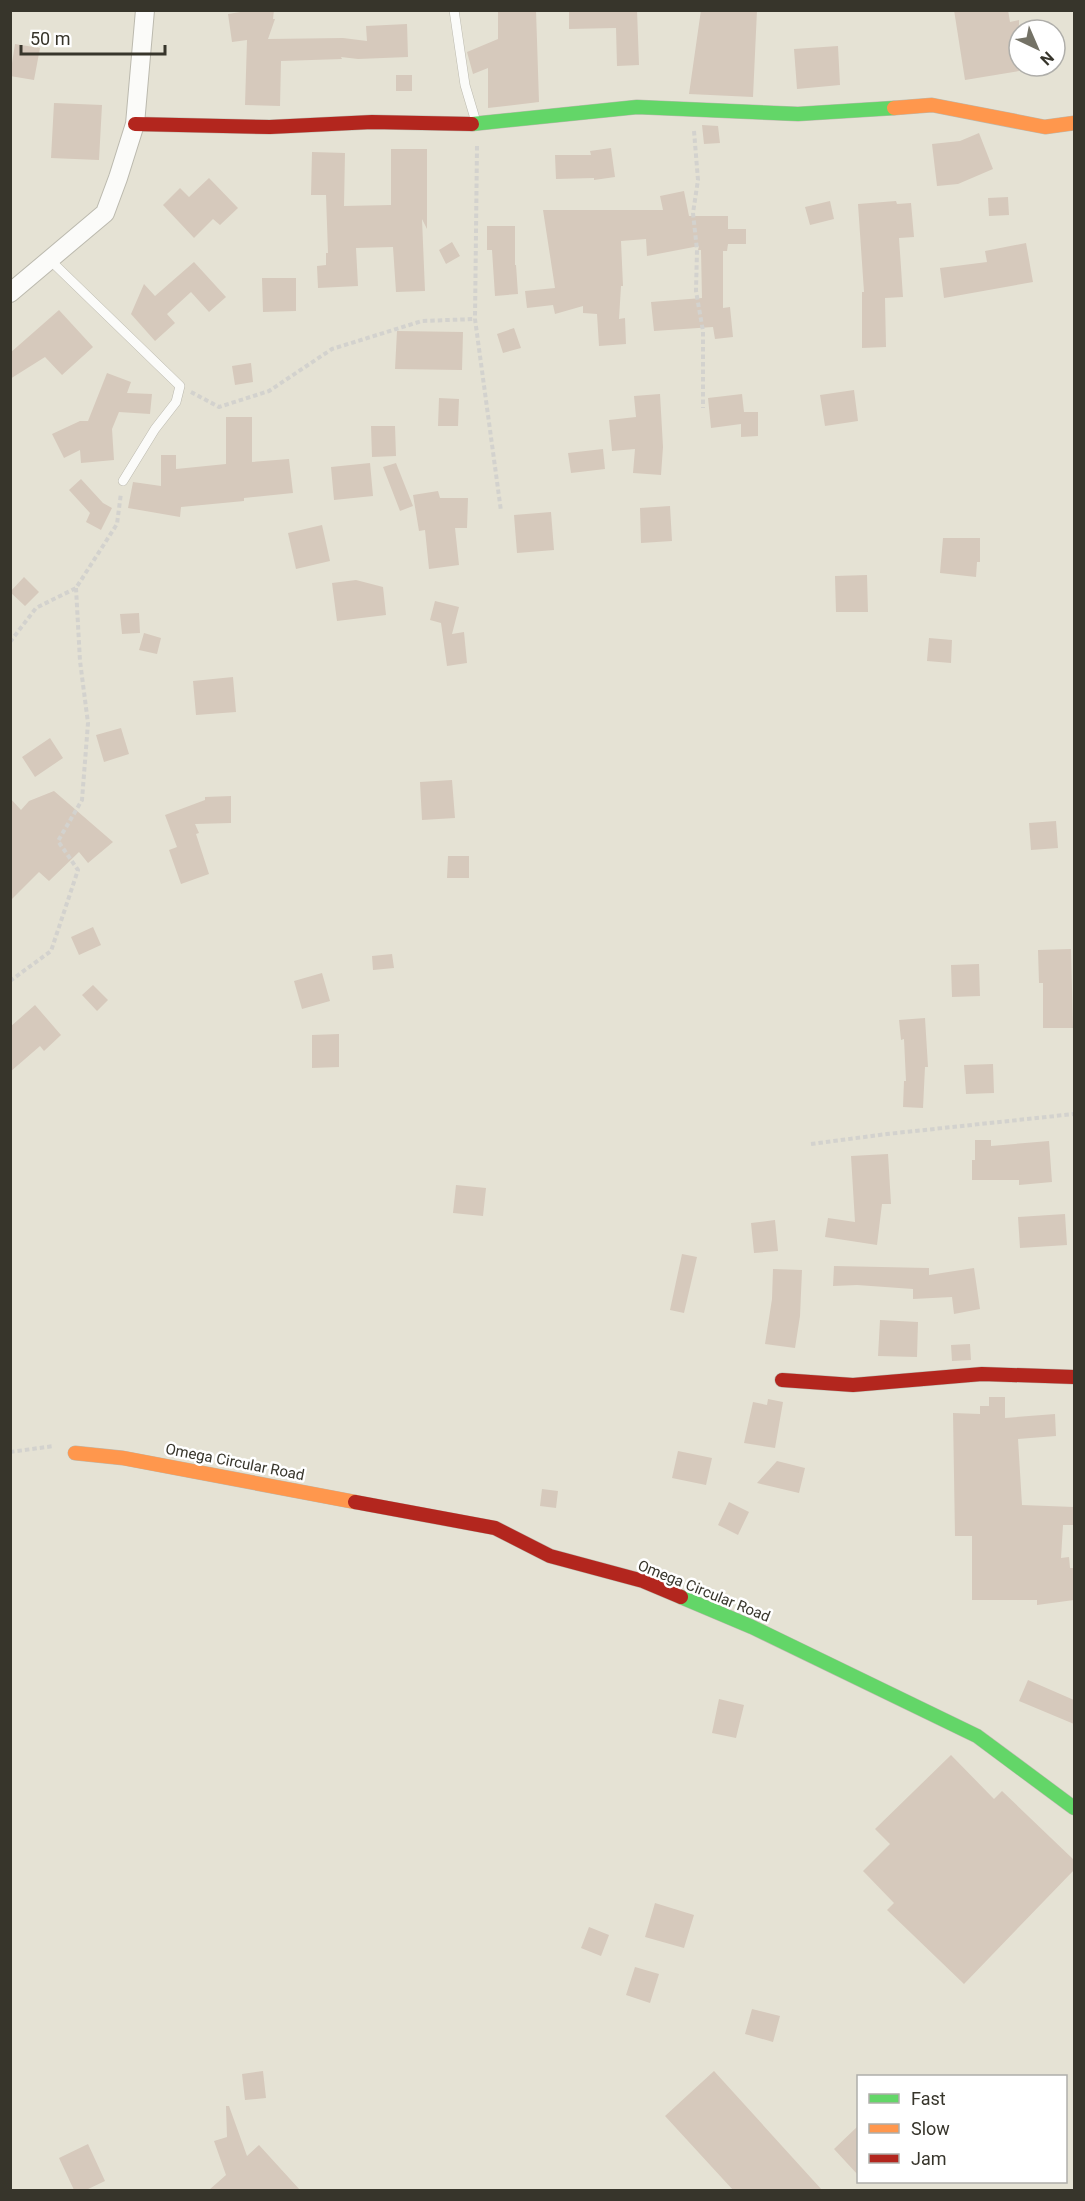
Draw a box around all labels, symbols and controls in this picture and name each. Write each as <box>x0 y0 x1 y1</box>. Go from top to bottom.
scale bar <box>21 18 165 56</box>
north arrow <box>1007 18 1067 78</box>
text: 50 m <box>30 28 70 49</box>
text: N <box>1036 48 1058 69</box>
street label: Omega Circular Road <box>164 1440 306 1484</box>
street label: Omega Circular Road <box>635 1556 773 1626</box>
legend <box>857 2075 1067 2183</box>
text: Fast <box>911 2088 946 2109</box>
text: Slow <box>911 2118 950 2139</box>
text: Jam <box>911 2148 947 2169</box>

